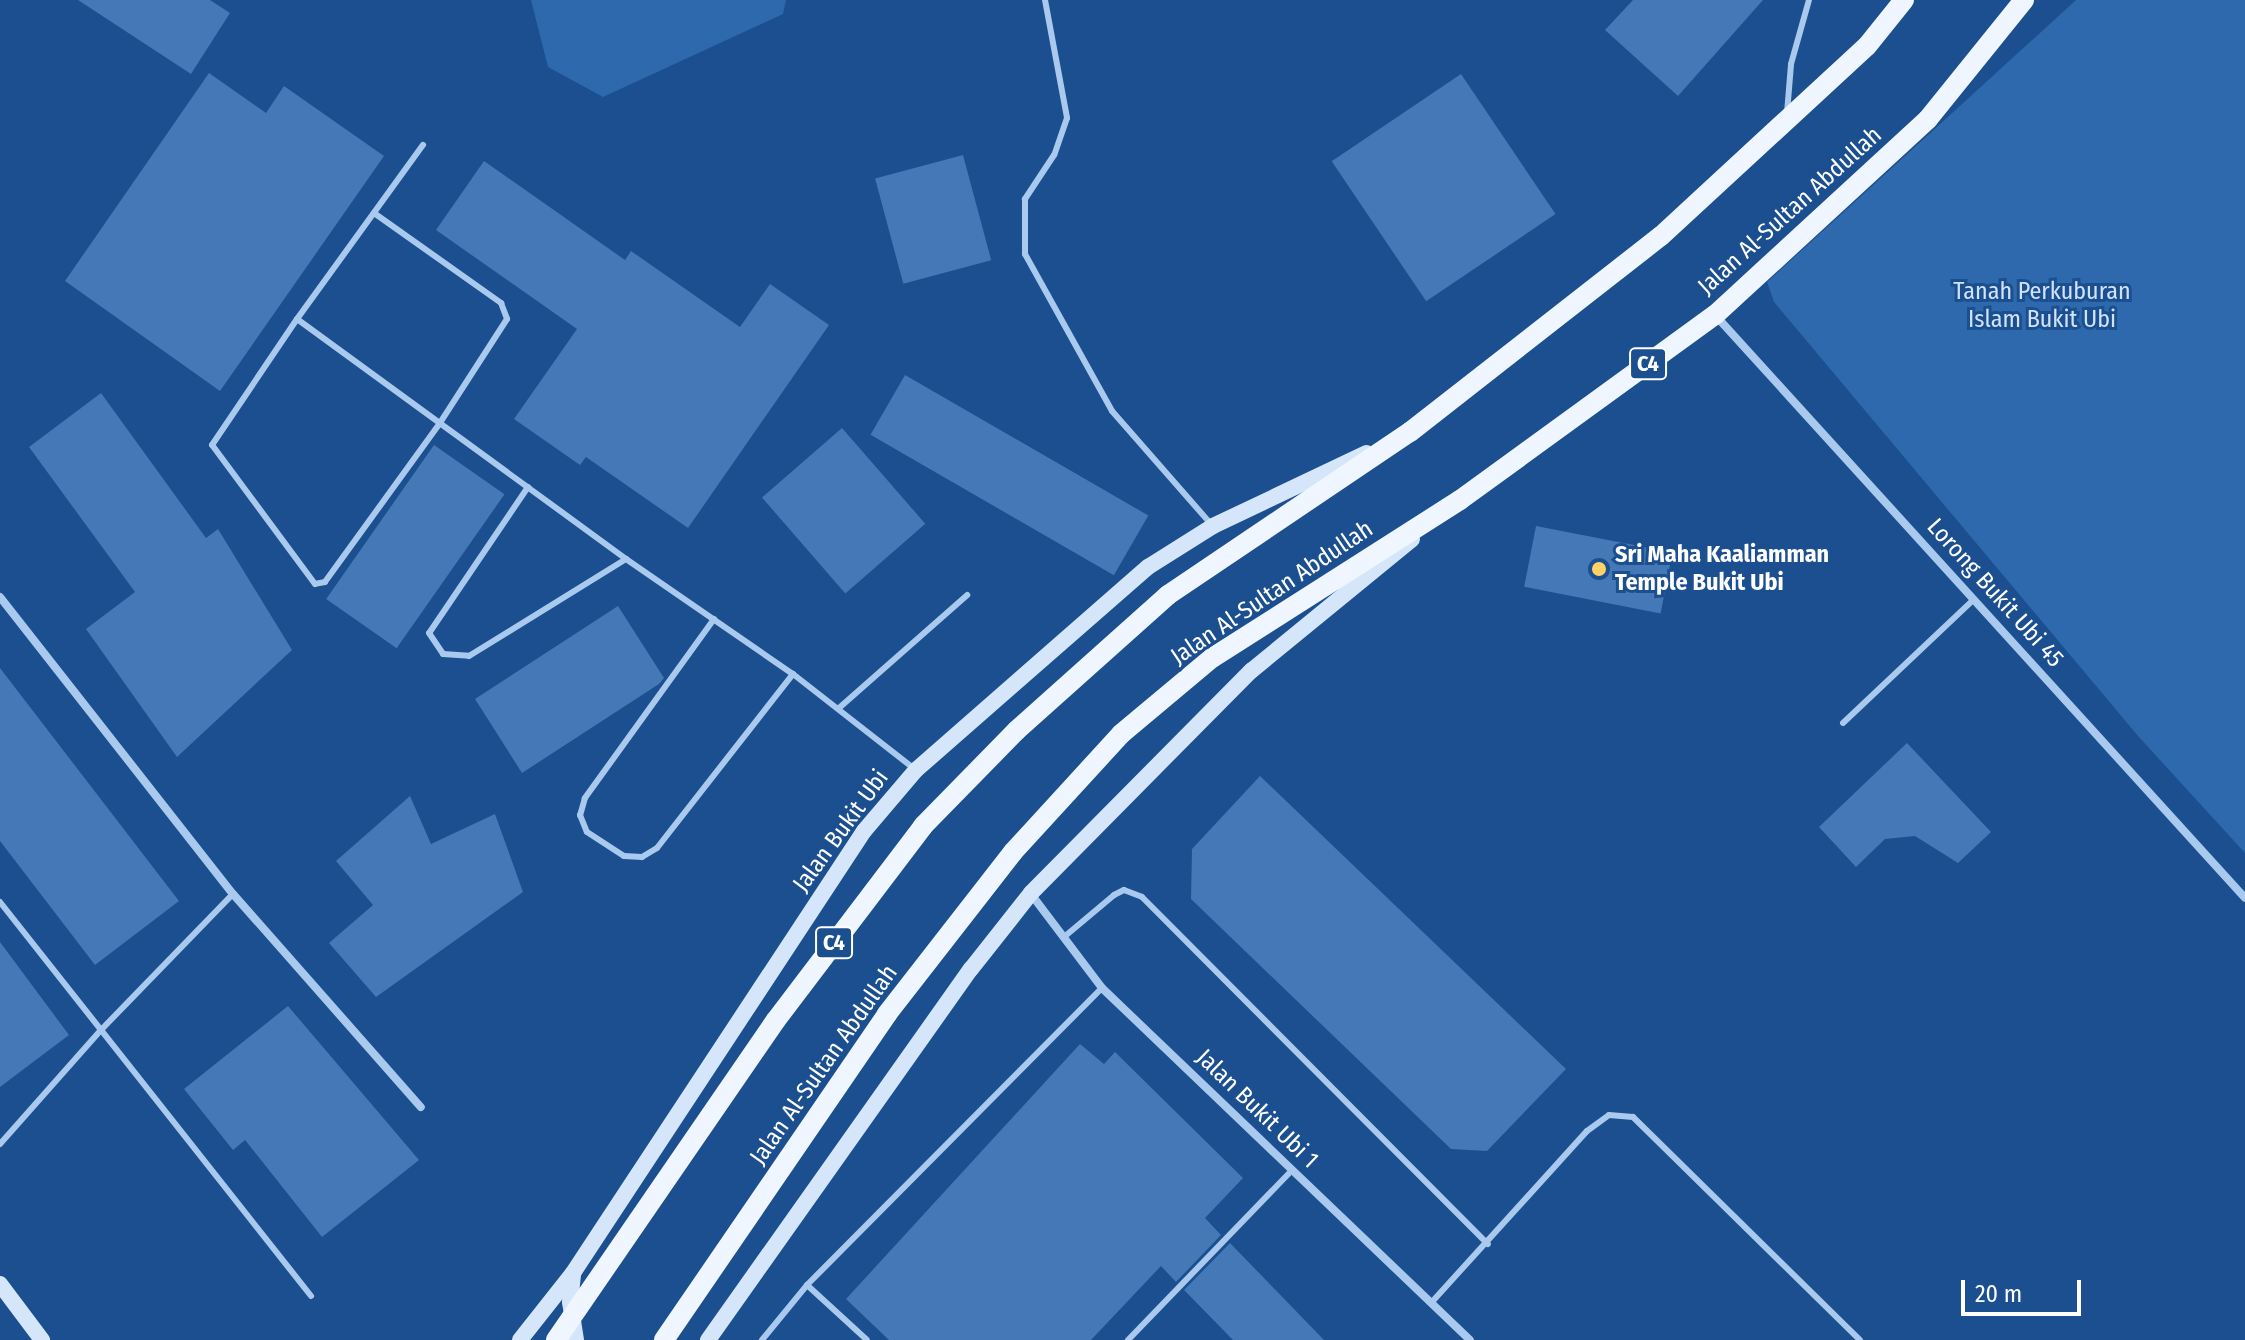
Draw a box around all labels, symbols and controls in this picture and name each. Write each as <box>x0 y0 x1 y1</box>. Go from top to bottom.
street label: Jalan Al-Sultan Abdullah <box>1692 121 1888 301</box>
park label: Tanah Perkuburan Islam Bukit Ubi <box>1953 278 2131 334</box>
road number: C4 <box>1628 346 1668 382</box>
street label: Lorong Bukit Ubi 45 <box>1921 513 2069 673</box>
street label: Jalan Al-Sultan Abdullah <box>1166 515 1378 671</box>
place label: Sri Maha Kaaliamman Temple Bukit Ubi <box>1615 541 1829 597</box>
marker: Sri Maha Kaaliamman Temple Bukit Ubi <box>1590 560 1608 578</box>
street label: Jalan Bukit Ubi <box>787 764 895 898</box>
road number: C4 <box>814 925 854 961</box>
street label: Jalan Al-Sultan Abdullah <box>744 960 904 1170</box>
street label: Jalan Bukit Ubi 1 <box>1190 1044 1324 1174</box>
scale bar <box>1965 1264 2085 1314</box>
text: 20 m <box>1975 1280 2022 1308</box>

